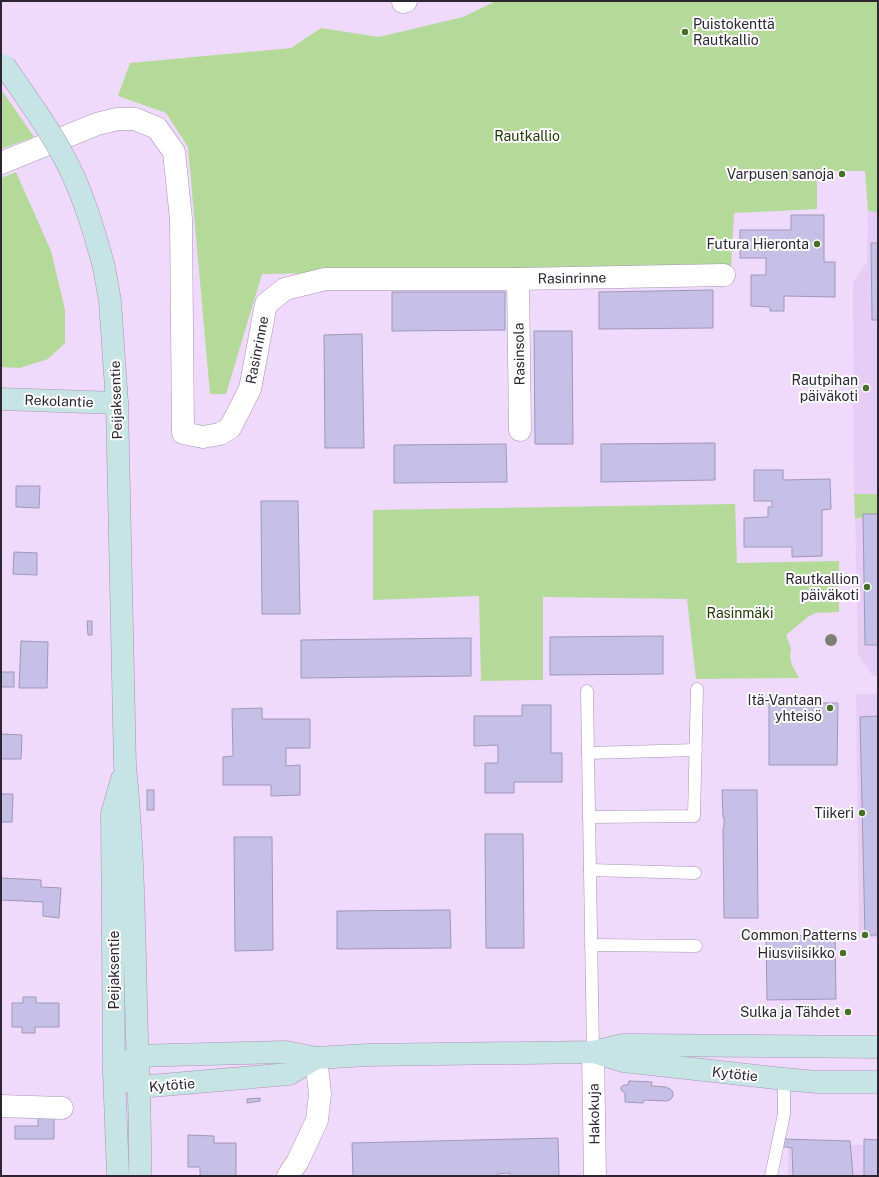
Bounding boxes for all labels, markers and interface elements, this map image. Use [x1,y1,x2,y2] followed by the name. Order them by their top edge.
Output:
[693,16,775,48] place label: Puistokenttä Rautkallio
[680,27,690,37] marker: Puistokenttä Rautkallio
[494,128,560,144] park label: Rautkallio
[727,166,834,182] place label: Varpusen sanoja
[837,169,847,179] marker: Varpusen sanoja
[706,236,809,252] place label: Futura Hieronta
[812,239,822,249] marker: Futura Hieronta
[537,269,607,287] street label: Rasinrinne
[243,315,271,385] street label: Rasinrinne
[510,323,528,385] street label: Rasinsola
[107,360,125,440] street label: Peijaksentie
[792,372,858,404] place label: Rautpihan päiväkoti
[861,383,871,393] marker: Rautpihan päiväkoti
[24,392,94,410] street label: Rekolantie
[785,571,859,603] place label: Rautkallion päiväkoti
[862,582,872,592] marker: Rautkallion päiväkoti
[707,605,773,621] park label: Rasinmäki
[748,692,822,724] place label: Itä-Vantaan yhteisö
[825,703,835,713] marker: Itä-Vantaan yhteisö
[814,805,854,821] place label: Tiikeri
[857,808,867,818] marker: Tiikeri
[741,927,857,943] place label: Common Patterns
[106,930,122,1009] street label: Peijaksentie
[860,930,870,940] marker: Common Patterns
[758,945,835,961] place label: Hiusviisikko
[838,948,848,958] marker: Hiusviisikko
[740,1004,840,1020] place label: Sulka ja Tähdet
[843,1007,853,1017] marker: Sulka ja Tähdet
[711,1064,759,1084] street label: Kytötie
[148,1075,196,1095] street label: Kytötie
[585,1083,603,1145] street label: Hakokuja

